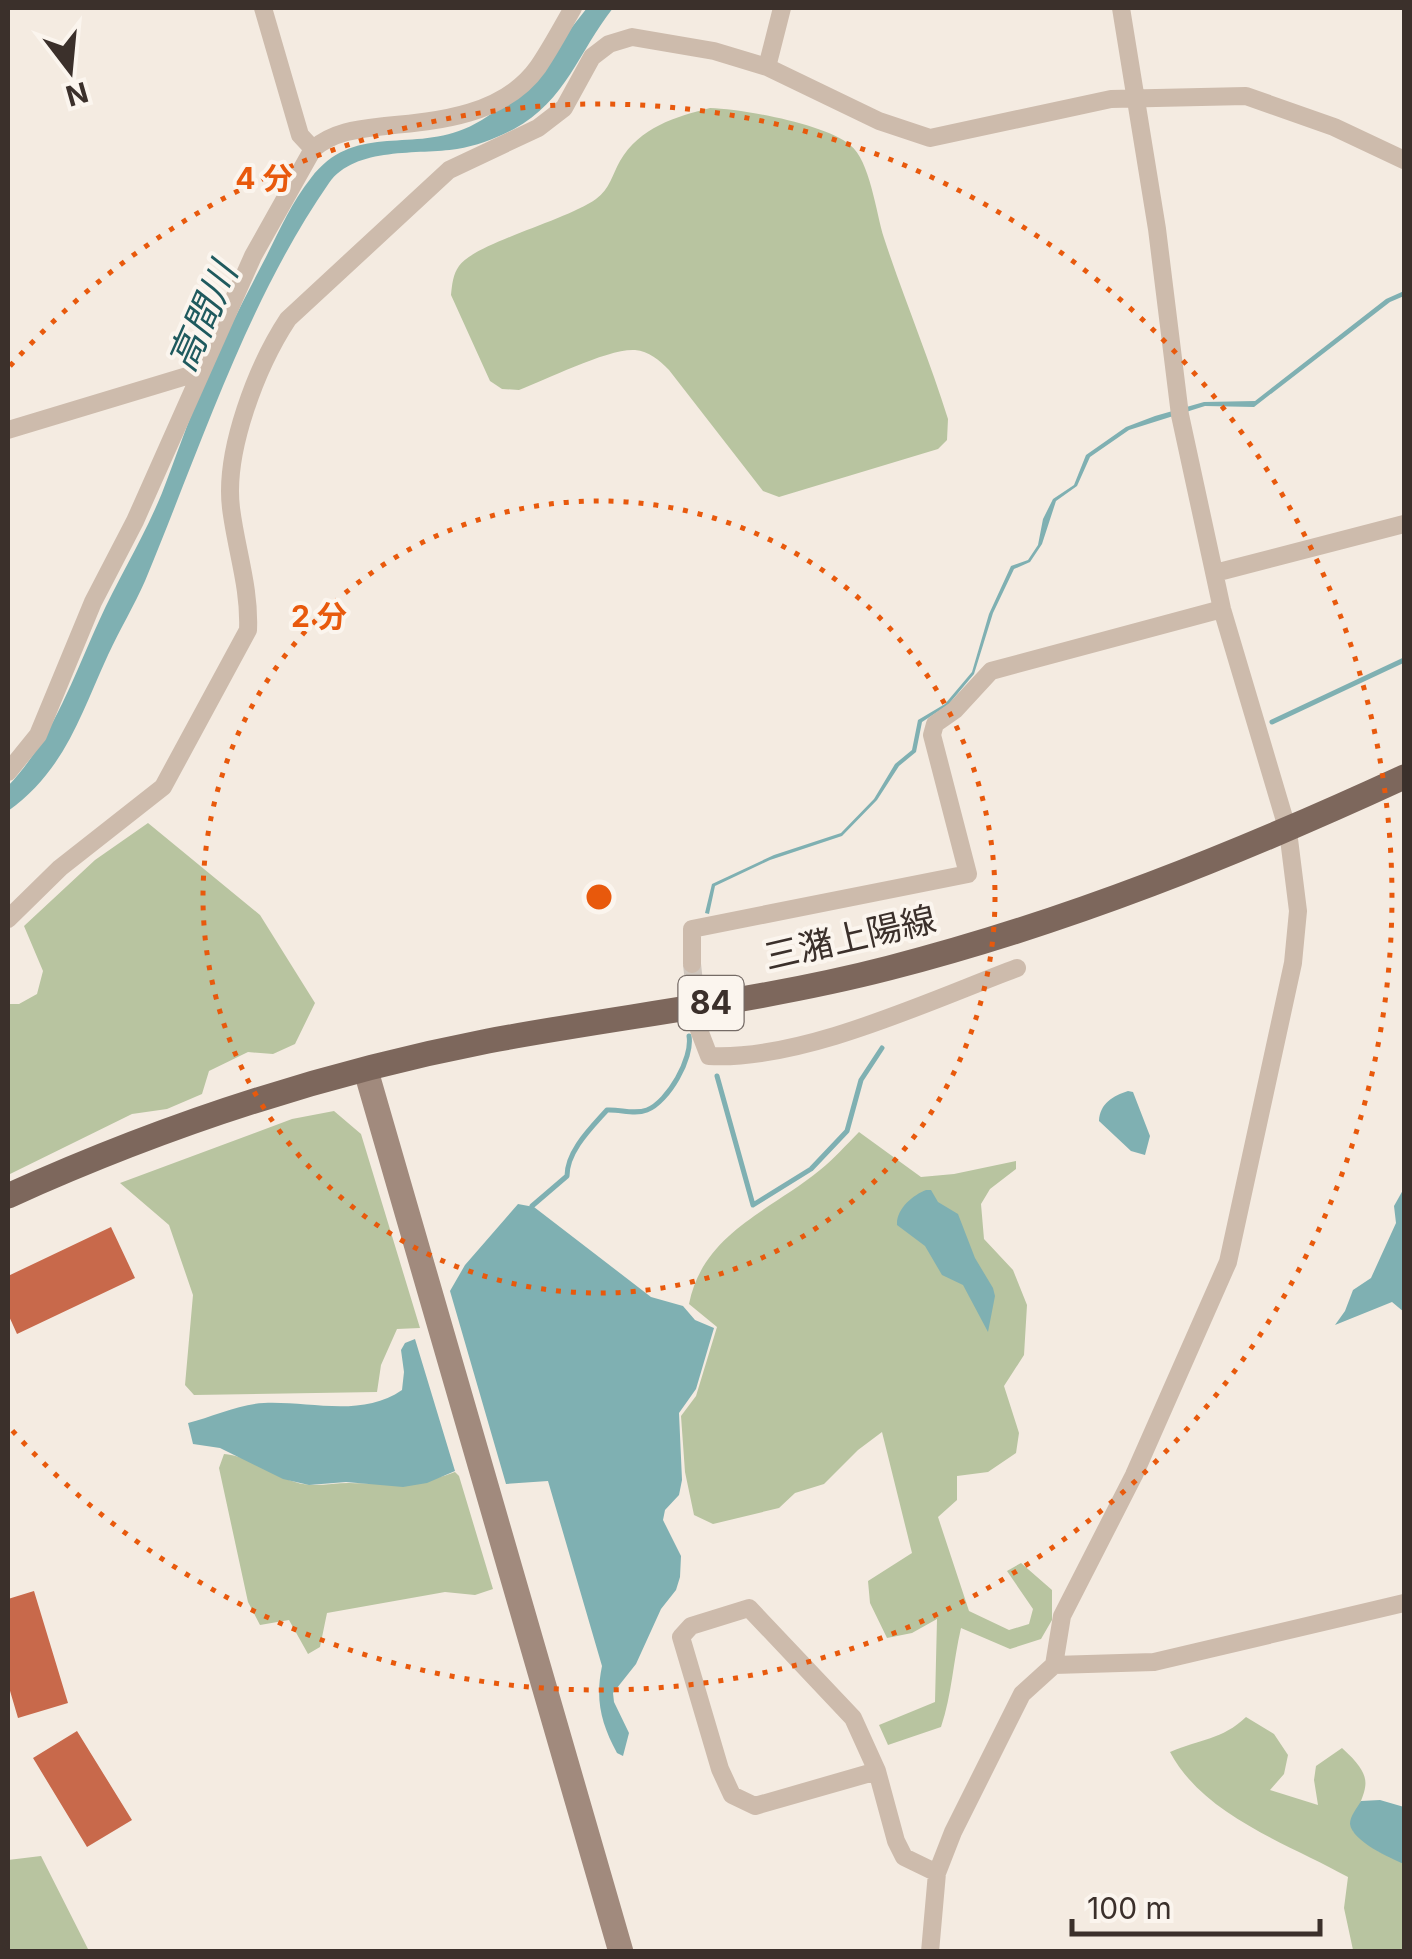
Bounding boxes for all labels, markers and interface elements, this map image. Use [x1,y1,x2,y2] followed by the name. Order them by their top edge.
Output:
[20,20,120,120] north arrow
[62,75,92,113] text: N
[235,160,293,196] text: 4 分
[158,252,248,378] water label: 高間川
[291,598,347,634] text: 2 分
[581,879,617,915] centre of rings
[760,897,940,977] street label: 三潴上陽線
[678,976,744,1030] road number: 84
[1072,1874,1320,1936] scale bar
[1087,1890,1172,1926] text: 100 m

